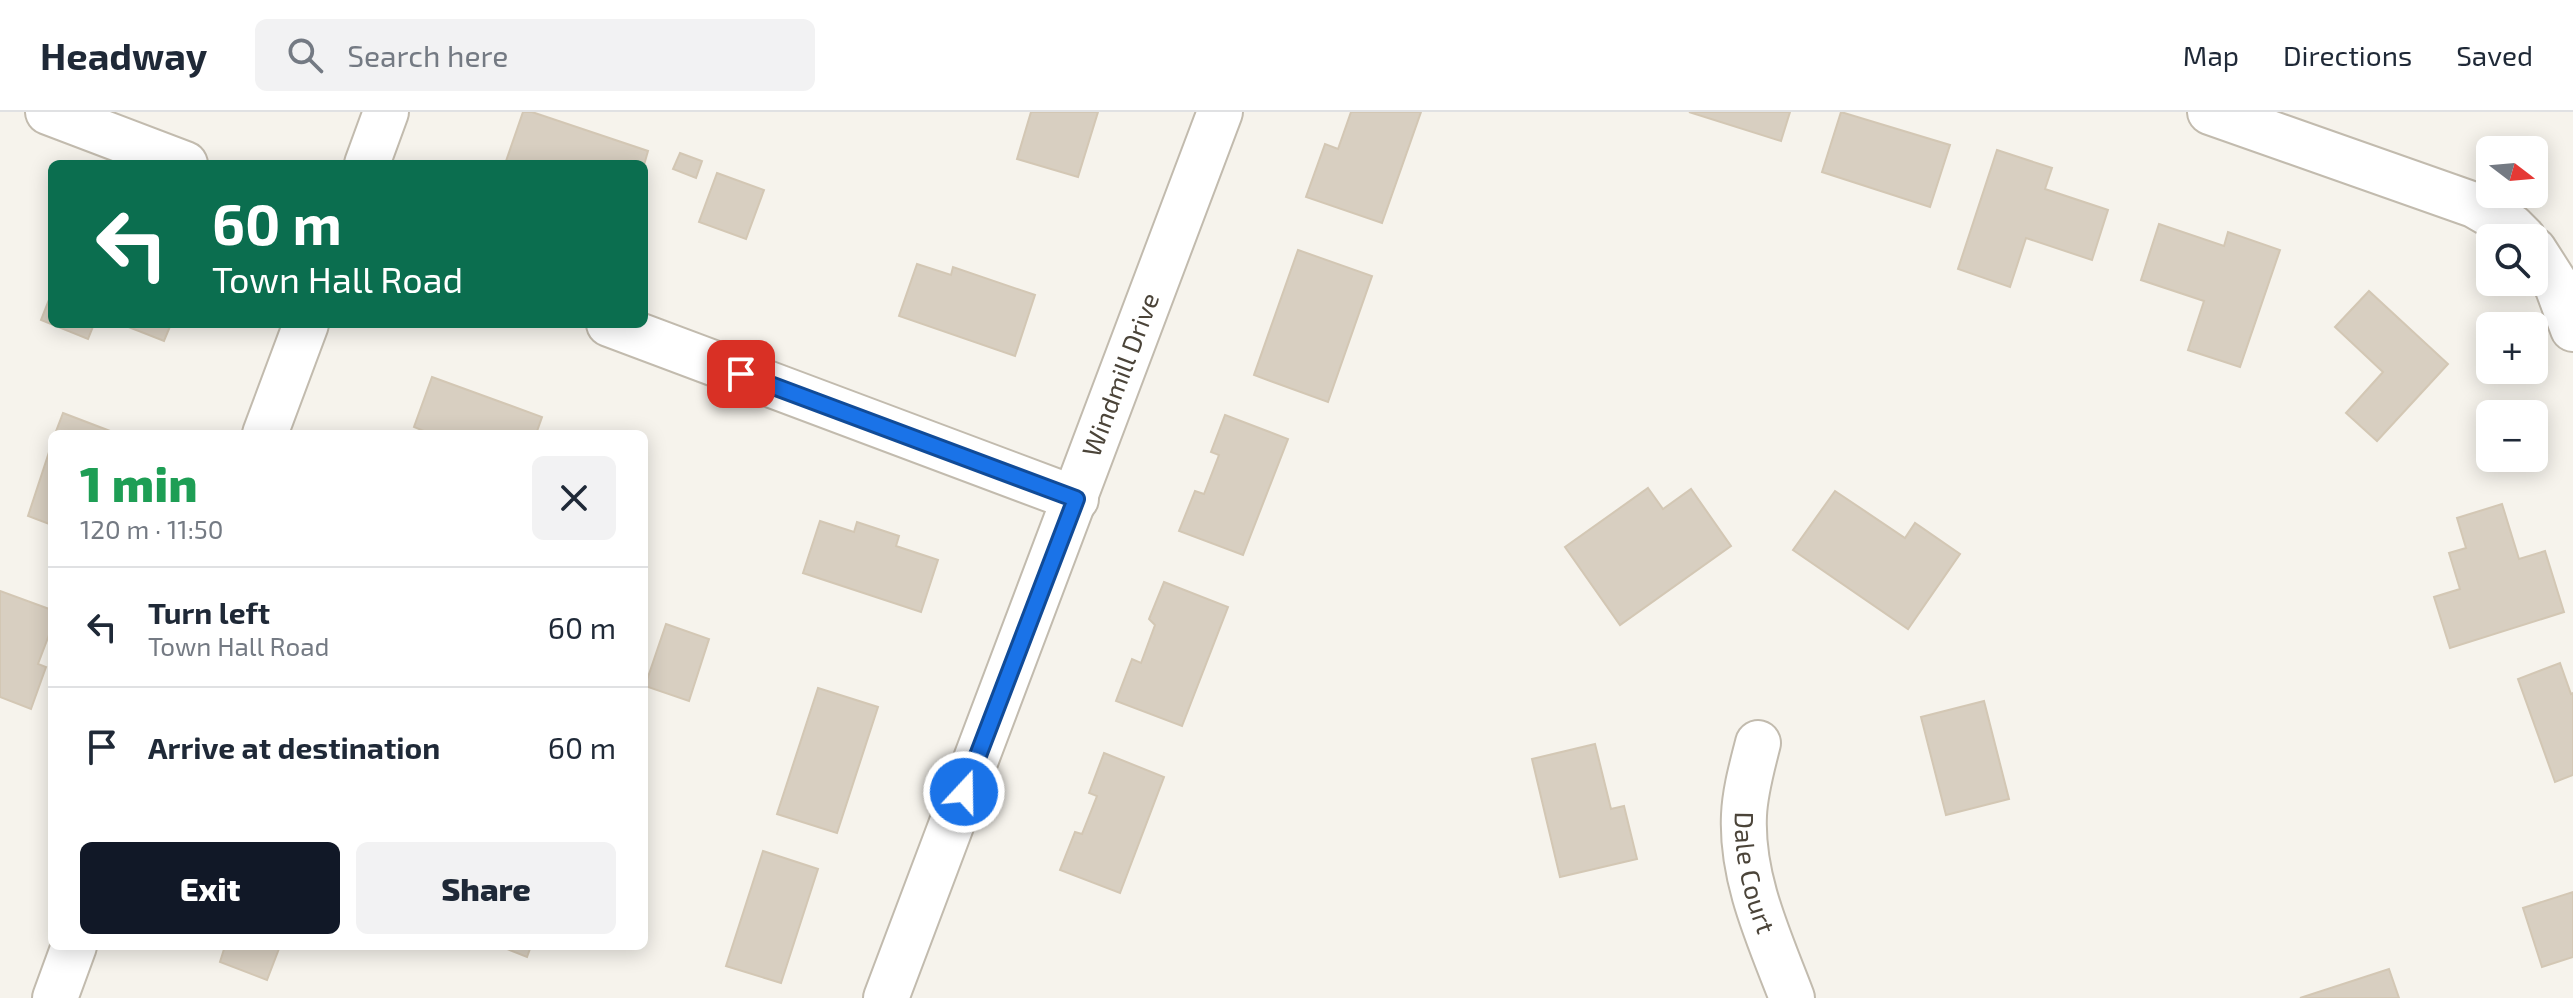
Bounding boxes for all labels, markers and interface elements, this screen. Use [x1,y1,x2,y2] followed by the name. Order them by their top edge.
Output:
[255,19,815,91] search box
[40,32,207,78] text: Headway
[283,33,327,77] icon: search
[347,37,508,73] text: Search here
[2183,38,2239,72] text: Map
[2283,38,2412,72] text: Directions
[2456,38,2533,72] text: Saved
[2476,136,2548,208] north arrow
[2476,136,2548,472] map controls
[212,189,342,256] text: 60 m
[80,192,184,296] icon: left
[2476,224,2548,296] button: search
[212,257,463,300] text: Town Hall Road
[1075,288,1164,461] street label: Windmill Drive
[2476,312,2548,384] button: +
[707,340,775,408] pin
[719,352,763,396] icon: arrive
[2476,400,2548,472] button: −
[80,454,198,512] text: 1 min
[532,456,616,540] button: close
[80,513,223,544] text: 120 m · 11:50
[148,594,270,630] text: Turn left
[80,605,124,649] icon: left
[548,609,616,645] text: 60 m
[148,630,329,661] text: Town Hall Road
[80,725,124,769] icon: arrive
[148,729,440,765] text: Arrive at destination
[548,729,616,765] text: 60 m
[922,750,1006,834] position arrow
[1730,811,1783,937] street label: Dale Court
[80,842,340,934] button: Exit
[356,842,616,934] button: Share

